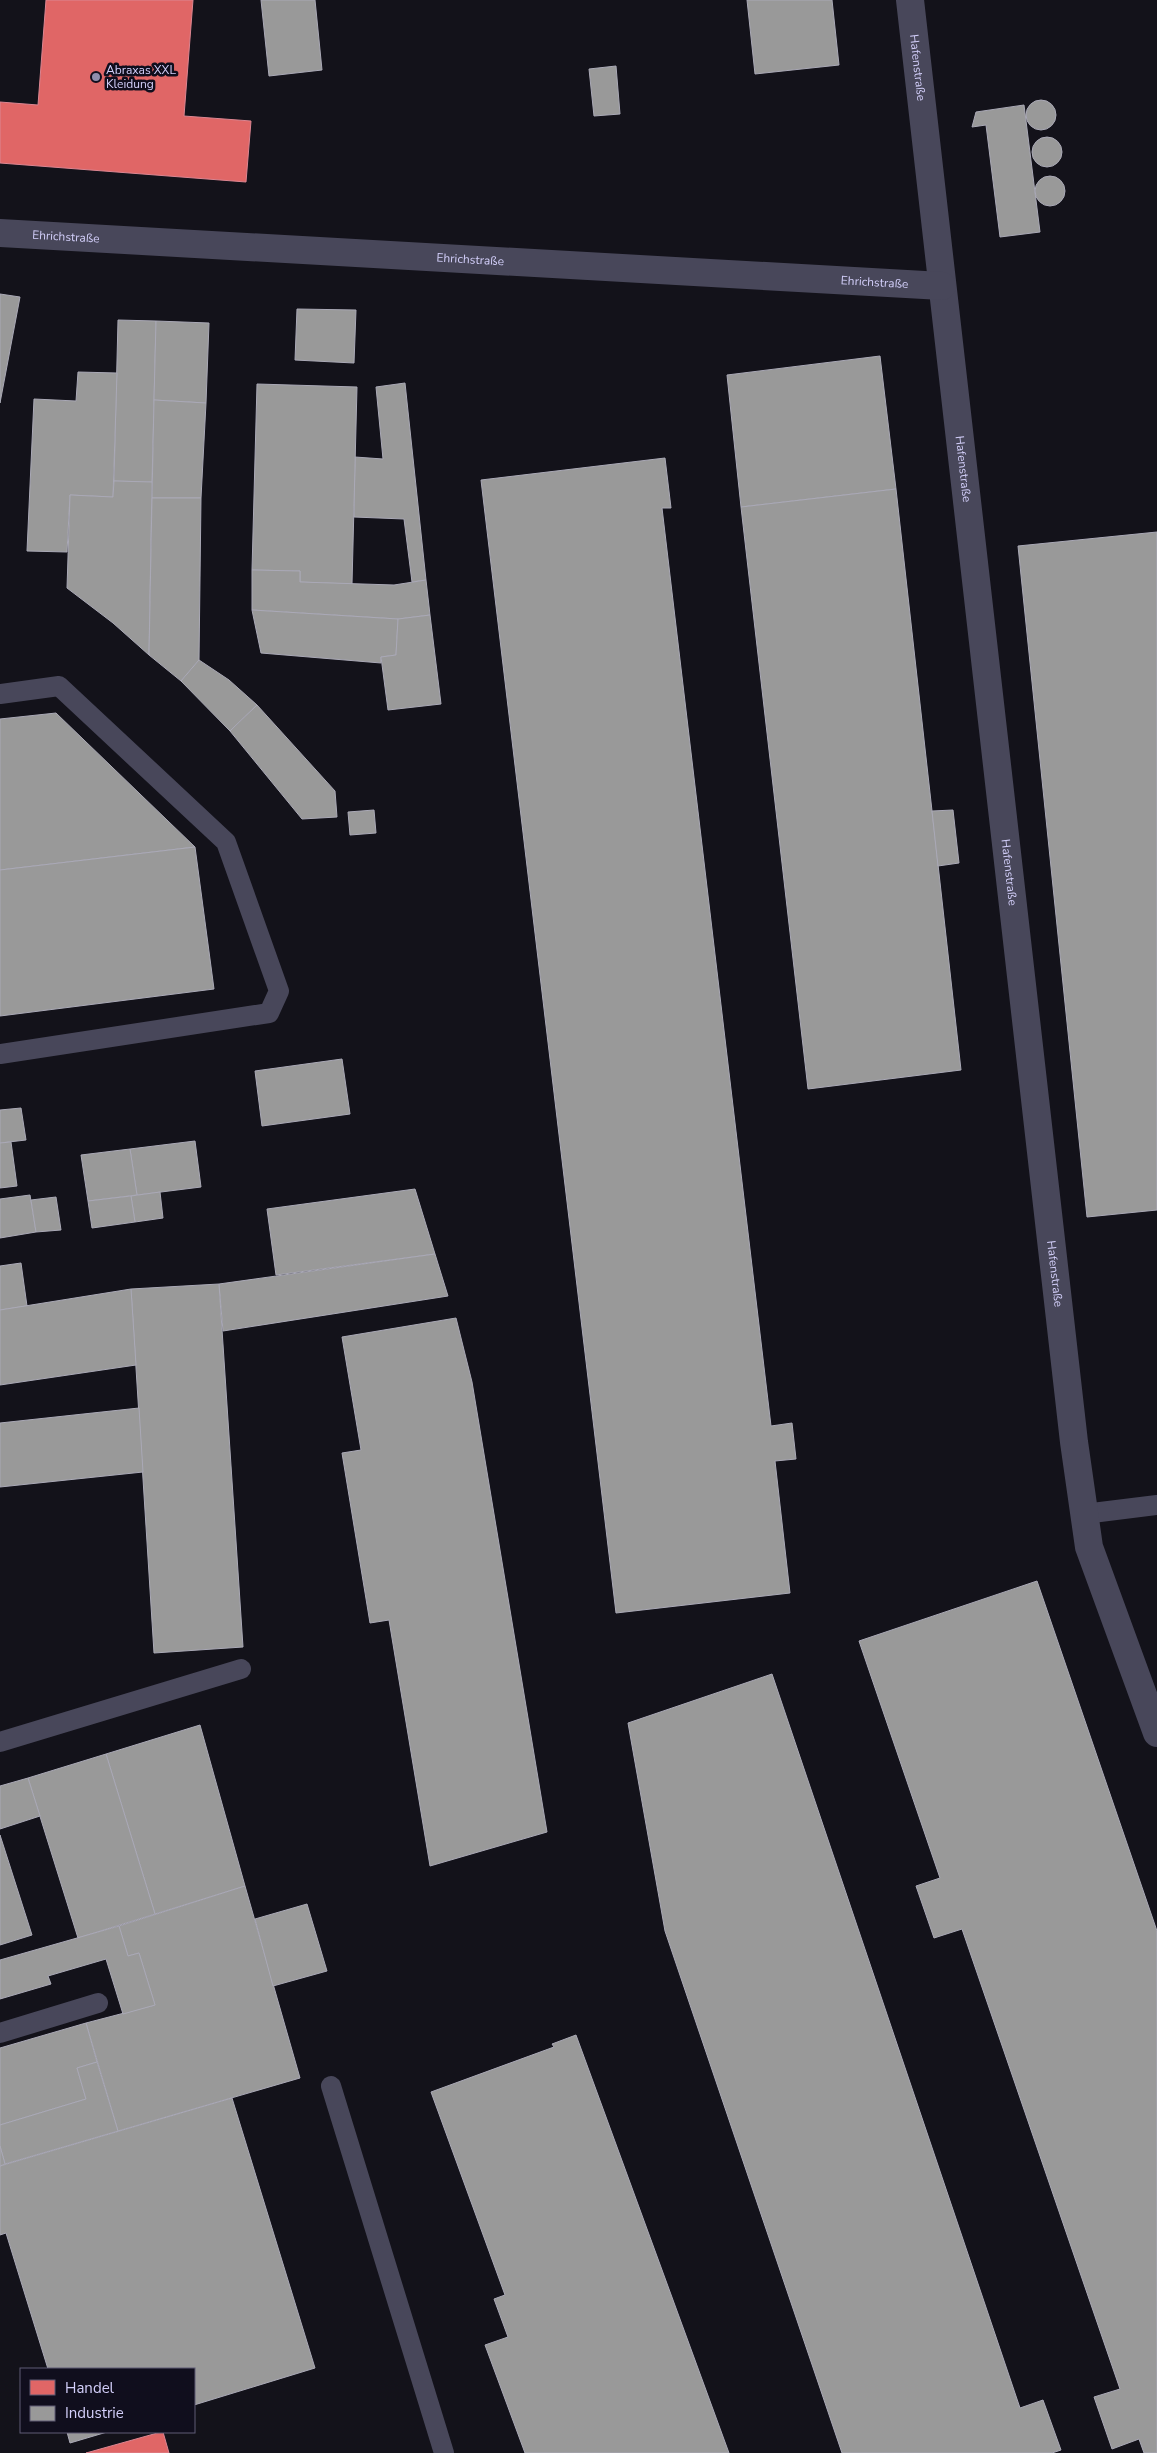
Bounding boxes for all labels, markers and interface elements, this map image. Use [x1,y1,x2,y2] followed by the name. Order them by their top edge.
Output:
[906,33,929,102] street label: Hafenstraße
[106,62,176,92] place label: Abraxas XXL Kleidung
[90,71,102,83] marker: Abraxas XXL Kleidung
[32,227,100,247] street label: Ehrichstraße
[436,250,504,269] street label: Ehrichstraße
[840,272,909,292] street label: Ehrichstraße
[952,435,975,503] street label: Hafenstraße
[997,838,1021,907] street label: Hafenstraße
[1043,1240,1067,1308] street label: Hafenstraße
[20,2368,195,2433] legend
[65,2378,115,2398] text: Handel
[65,2403,124,2423] text: Industrie

